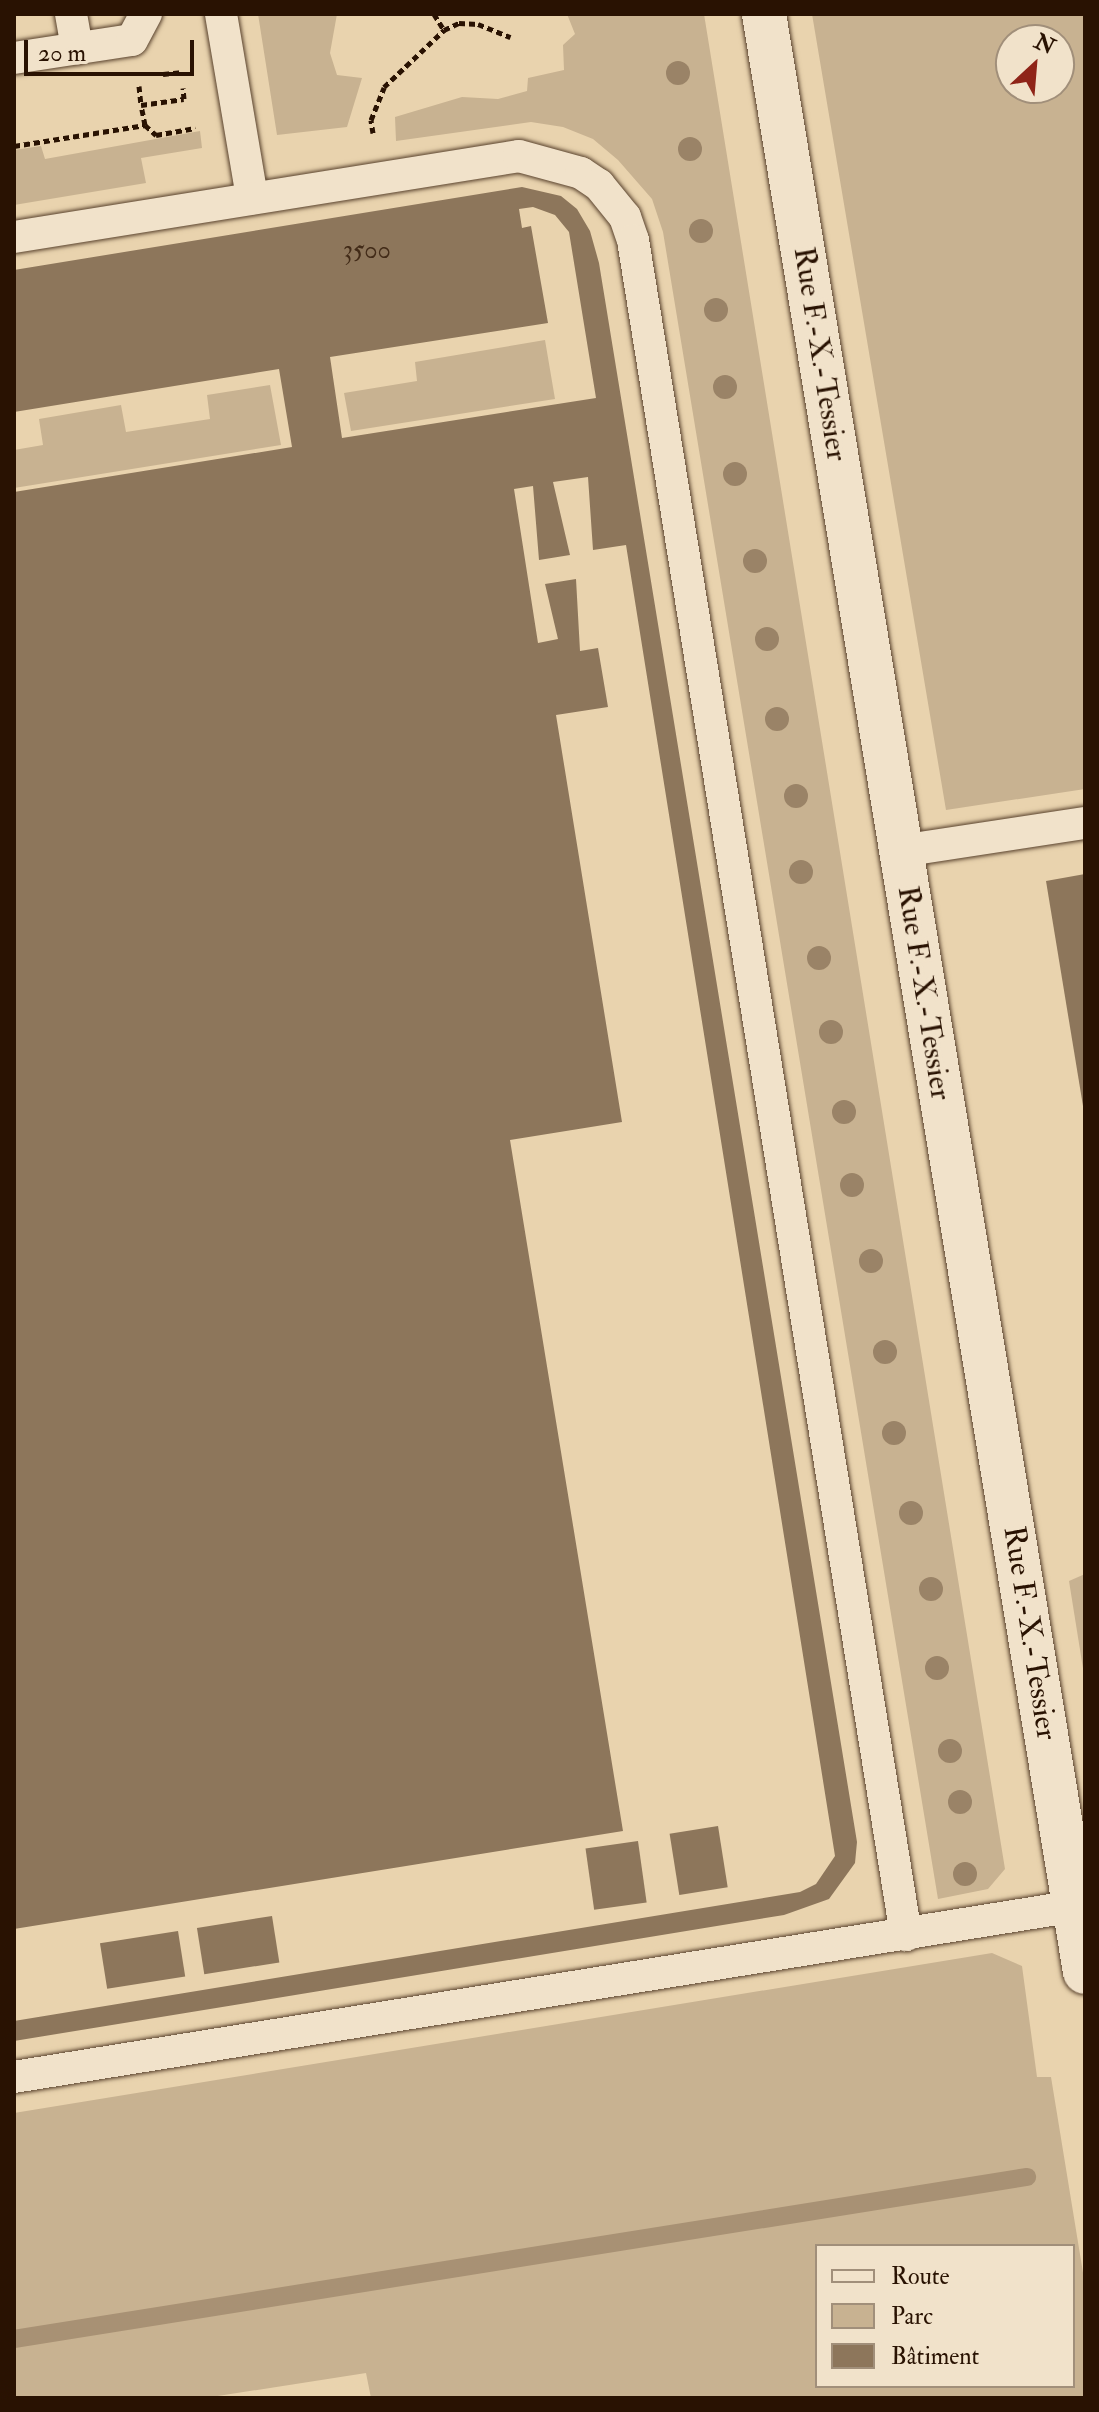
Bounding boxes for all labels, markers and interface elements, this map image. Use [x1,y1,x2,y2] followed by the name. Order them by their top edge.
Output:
[28,24,198,74] scale bar
[995,24,1075,104] north arrow
[1030,27,1060,61] text: N
[38,38,86,69] text: 20 m
[343,235,391,267] house number: 3500
[785,244,855,464] street label: Rue F.-X.-Tessier
[889,883,959,1103] street label: Rue F.-X.-Tessier
[995,1523,1065,1743] street label: Rue F.-X.-Tessier
[815,2244,1075,2388] legend
[891,2261,950,2292] text: Route
[891,2301,933,2332] text: Parc
[891,2341,979,2372] text: Bâtiment

